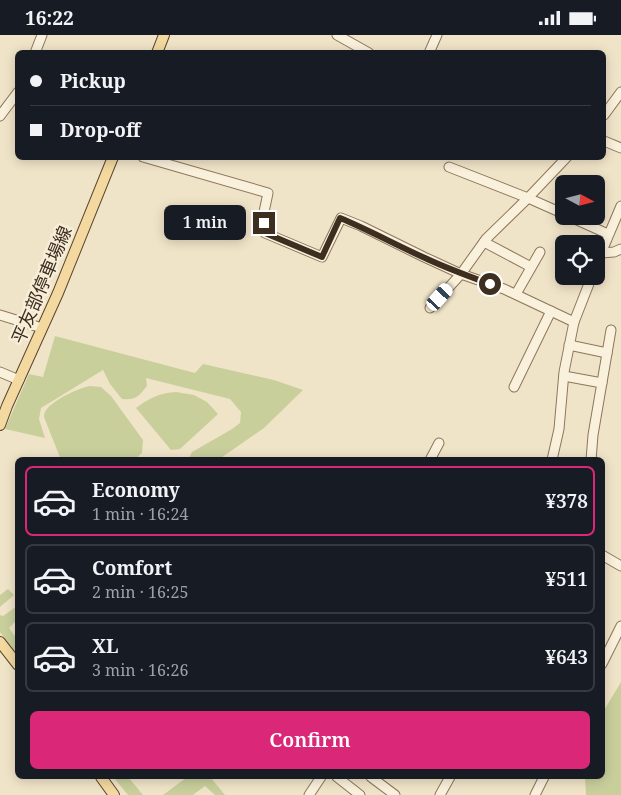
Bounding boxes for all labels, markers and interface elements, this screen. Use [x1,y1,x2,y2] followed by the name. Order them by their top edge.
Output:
[25,5,74,31] text: 16:22
[60,68,126,94] text: Pickup
[60,117,140,143] text: Drop-off
[555,175,605,225] north arrow
[555,175,605,285] map controls
[164,205,246,241] callout: 1 min
[183,211,227,233] text: 1 min
[253,212,275,234] route end
[5,222,77,347] street label: 平友部停車場線
[555,235,605,285] button: locate
[479,273,501,295] route start
[424,281,455,313] car
[92,477,180,503] text: Economy
[32,479,77,524] icon: car
[545,488,588,514] text: ¥378
[92,503,188,525] text: 1 min · 16:24
[92,555,172,581] text: Comfort
[32,557,77,602] icon: car
[545,566,588,592] text: ¥511
[92,581,188,603] text: 2 min · 16:25
[92,633,118,659] text: XL
[32,635,77,680] icon: car
[545,644,588,670] text: ¥643
[92,659,188,681] text: 3 min · 16:26
[30,711,590,769] button: Confirm

